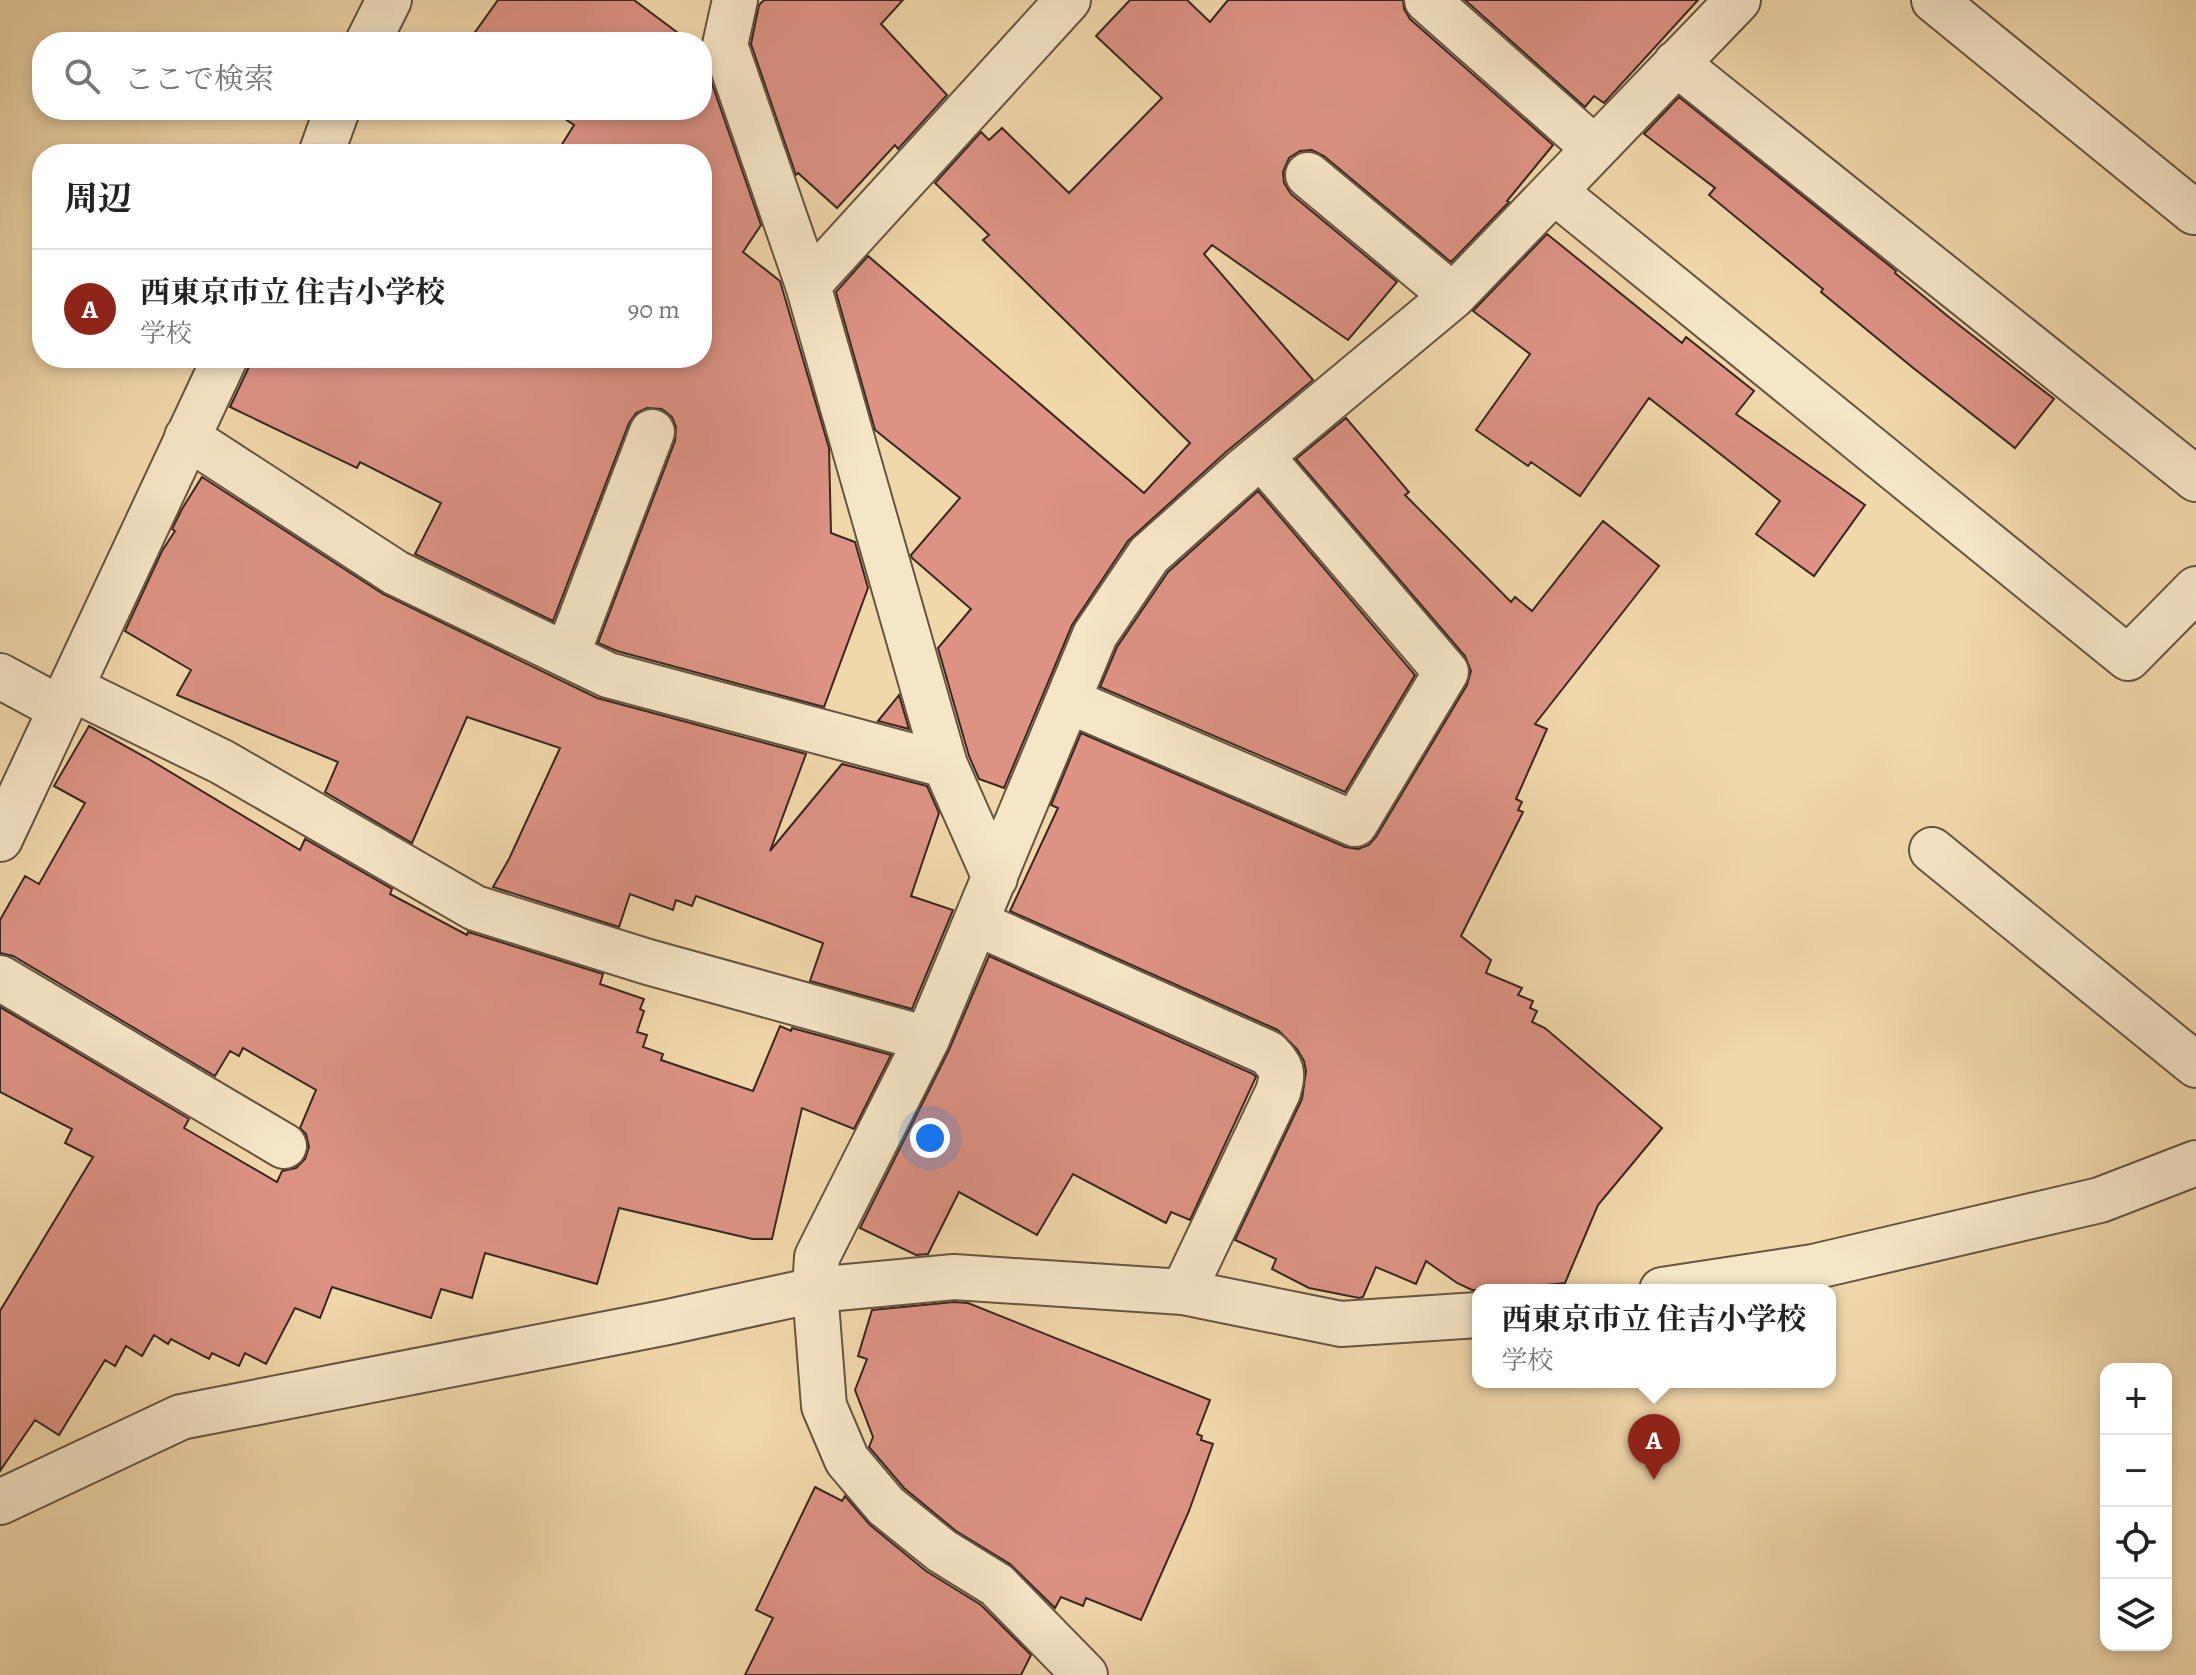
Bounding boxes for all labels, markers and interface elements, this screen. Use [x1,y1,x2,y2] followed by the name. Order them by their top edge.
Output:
[32,32,712,120] search box
[60,54,104,98] icon: search
[124,59,274,99] text: ここで検索
[64,175,132,222] text: 周辺
[140,272,445,312] text: 西東京市立 住吉小学校
[82,292,98,327] text: A
[628,292,680,327] text: 90 m
[140,316,192,351] text: 学校
[910,1118,950,1158] your location
[1472,1284,1836,1388] popup
[1501,1299,1807,1339] text: 西東京市立 住吉小学校
[1501,1343,1553,1378] text: 学校
[2100,1363,2172,1651] map controls
[2100,1363,2172,1435] button: +
[1628,1414,1680,1480] pin: A
[2100,1435,2172,1507] button: −
[2100,1507,2172,1579] button: locate
[2100,1579,2172,1651] button: layers

